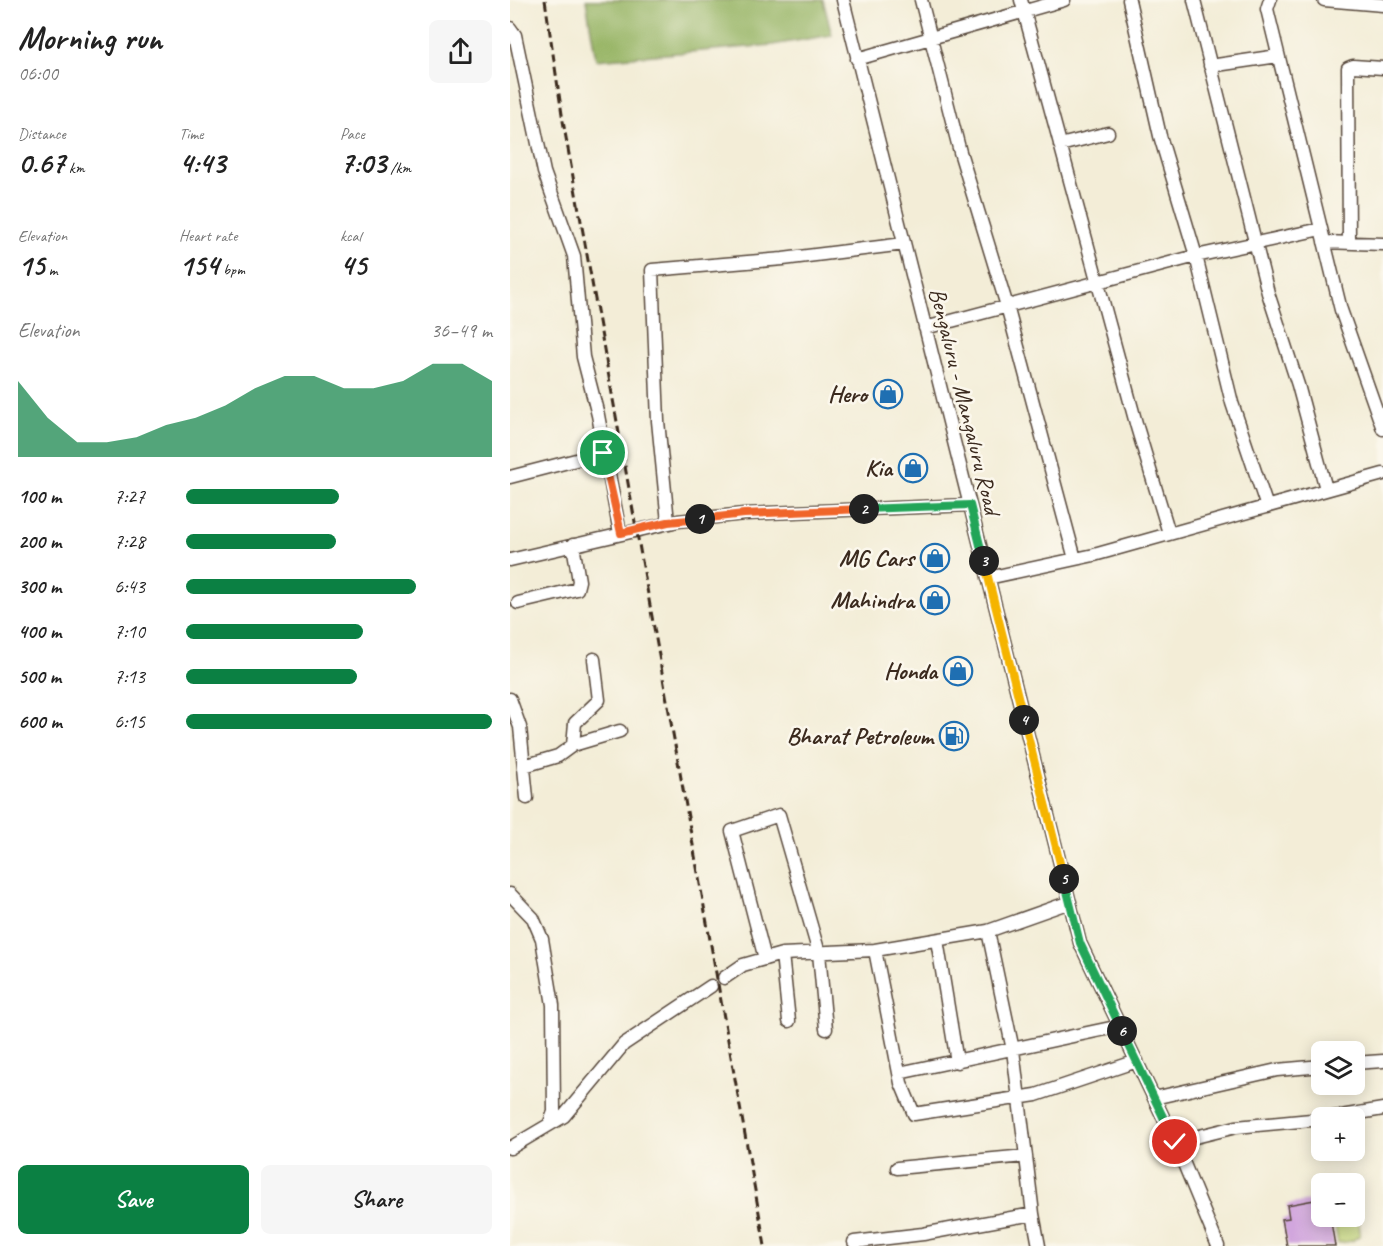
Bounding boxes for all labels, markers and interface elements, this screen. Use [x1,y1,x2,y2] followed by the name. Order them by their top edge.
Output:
[18,17,162,59] text: Morning run
[429,20,492,83] button: share
[18,61,58,86] text: 06:00
[18,124,66,144] text: Distance
[179,124,203,144] text: Time
[340,124,365,144] text: Pace
[18,144,65,182] text: 0.67
[179,144,225,182] text: 4:43
[340,144,386,182] text: 7:03
[65,158,84,178] text: km
[386,158,411,178] text: /km
[18,226,67,246] text: Elevation
[179,226,237,246] text: Heart rate
[340,226,361,246] text: kcal
[18,246,45,284] text: 15
[179,246,219,284] text: 154
[340,246,367,284] text: 45
[45,260,57,280] text: m
[219,260,245,280] text: bpm
[922,285,1009,521] street label: Bengaluru - Mangaluru Road
[18,318,80,343] text: Elevation
[431,318,492,343] text: 36–49 m
[872,378,904,410] shop icon: Hero
[828,379,869,409] place label: Hero
[577,427,628,478] pin
[586,436,619,469] icon: arrive
[897,452,929,484] shop icon: Kia
[865,453,894,483] place label: Kia
[18,484,61,509] text: 100 m
[114,484,145,509] text: 7:27
[849,494,879,524] pin: 2
[860,499,868,519] text: 2
[685,504,715,534] pin: 1
[696,509,704,529] text: 1
[18,529,61,554] text: 200 m
[114,529,145,554] text: 7:28
[919,542,951,574] shop icon: MG Cars
[839,543,917,573] place label: MG Cars
[969,546,999,576] pin: 3
[980,551,988,571] text: 3
[18,574,61,599] text: 300 m
[114,574,145,599] text: 6:43
[919,584,951,616] shop icon: Mahindra
[830,585,916,615] place label: Mahindra
[18,619,61,644] text: 400 m
[114,619,145,644] text: 7:10
[942,655,974,687] shop icon: Honda
[884,656,939,686] place label: Honda
[18,664,61,689] text: 500 m
[114,664,145,689] text: 7:13
[1009,705,1039,735] pin: 4
[18,709,62,734] text: 600 m
[114,709,145,734] text: 6:15
[1020,710,1028,730] text: 4
[938,720,970,752] fuel station icon: Bharat Petroleum
[787,721,935,751] place label: Bharat Petroleum
[1049,864,1079,894] pin: 5
[1061,869,1067,889] text: 5
[1107,1016,1137,1046] pin: 6
[1118,1021,1126,1041] text: 6
[1311,1041,1365,1227] map controls
[1311,1041,1365,1095] button: layers
[1311,1107,1365,1161] button: +
[1149,1116,1200,1167] pin
[1158,1125,1191,1158] icon: check
[18,1165,249,1234] button: Save
[261,1165,492,1234] button: Share
[1311,1173,1365,1227] button: −

